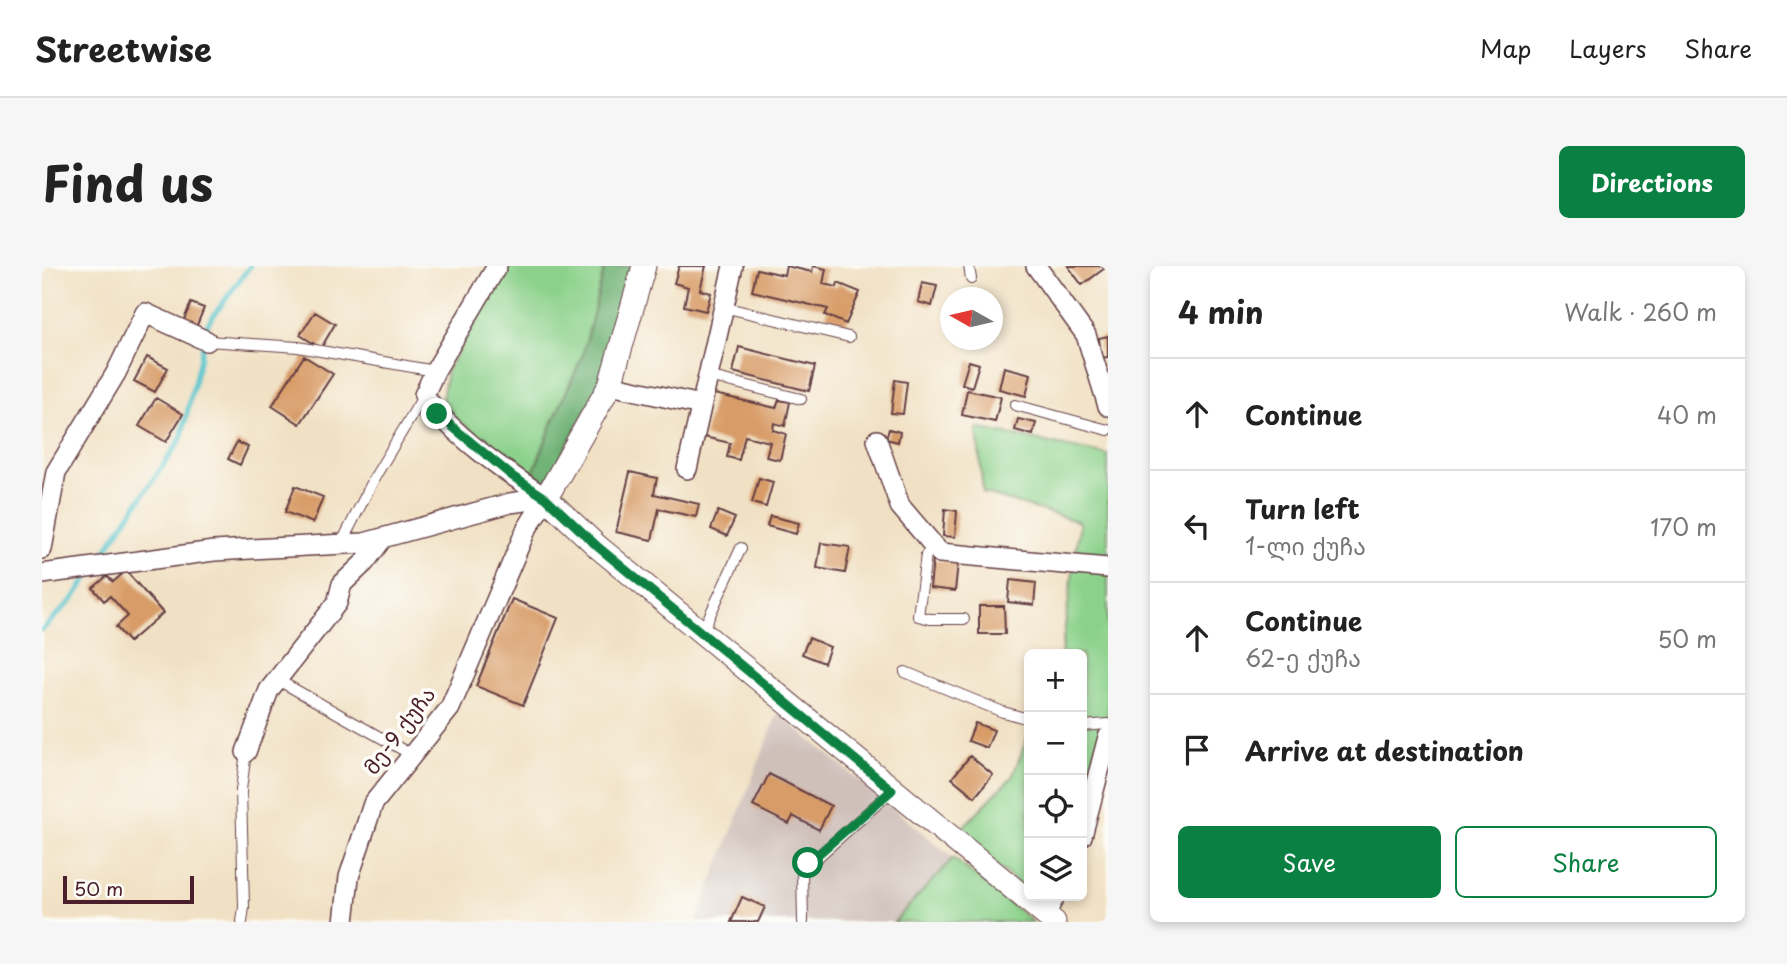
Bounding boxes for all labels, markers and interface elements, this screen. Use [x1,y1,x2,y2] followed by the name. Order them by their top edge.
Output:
[35,23,212,73] text: Streetwise
[1480,30,1531,66] text: Map
[1569,30,1646,66] text: Layers
[1684,30,1752,66] text: Share
[42,145,213,219] text: Find us
[1559,146,1745,218] button: Directions
[940,287,1003,350] north arrow
[1178,289,1264,334] text: 4 min
[1564,294,1717,329] text: Walk · 260 m
[1178,395,1216,433] icon: ahead
[1245,395,1362,434] text: Continue
[1657,397,1717,432] text: 40 m
[421,398,452,429] route end
[1245,489,1360,528] text: Turn left
[1178,507,1216,545] icon: left
[1650,509,1717,544] text: 170 m
[1245,528,1366,563] text: 1-ლი ქუჩა
[1245,601,1362,640] text: Continue
[1178,619,1216,657] icon: ahead
[1657,621,1717,656] text: 50 m
[1245,640,1361,675] text: 62-ე ქუჩა
[1024,649,1087,901] map controls
[1024,649,1087,712] button: +
[355,679,442,780] street label: მე-9 ქუჩა
[1024,712,1087,775] button: −
[1178,731,1216,769] icon: arrive
[1245,731,1524,770] text: Arrive at destination
[1024,775,1087,838] button: locate
[1178,826,1441,898] button: Save
[1455,826,1717,898] button: Share
[1024,838,1087,901] button: layers
[792,847,823,878] route start
[63,873,194,905] scale bar
[74,874,123,902] text: 50 m

